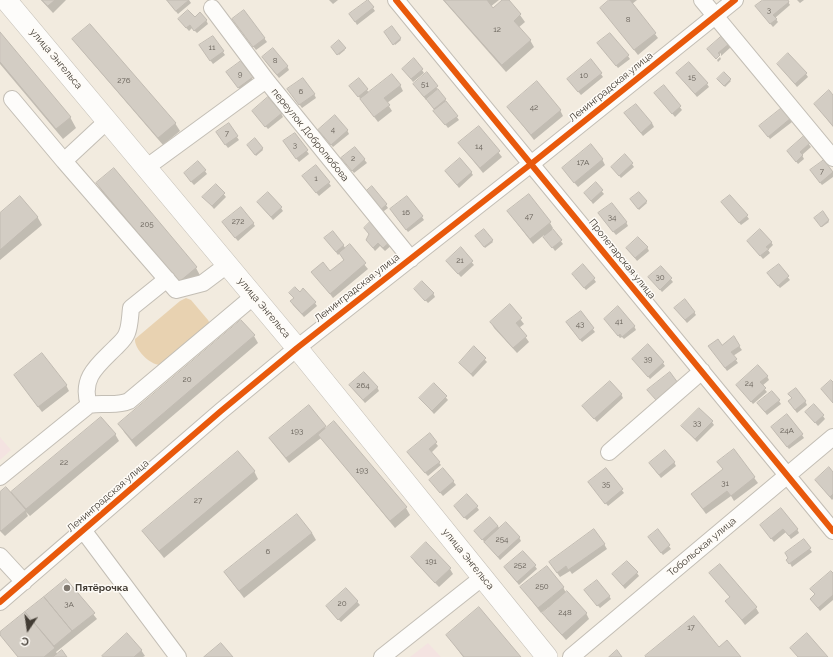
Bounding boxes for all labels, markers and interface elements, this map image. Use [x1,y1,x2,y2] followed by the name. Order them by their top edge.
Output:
[767,6,771,16] house number: 3
[626,15,630,25] house number: 8
[493,25,501,35] house number: 12
[27,26,85,92] street label: улица Энгельса
[209,43,215,53] house number: 11
[567,50,655,124] street label: Ленинградская улица
[273,56,277,66] house number: 8
[238,70,242,80] house number: 9
[580,71,588,81] house number: 10
[688,73,696,83] house number: 15
[117,76,131,86] house number: 276
[421,80,429,90] house number: 51
[269,86,351,184] street label: переулок Добролюбова
[299,87,303,97] house number: 6
[530,103,538,113] house number: 42
[331,125,335,135] house number: 4
[225,129,229,139] house number: 7
[293,141,297,151] house number: 3
[475,142,483,152] house number: 14
[351,154,355,164] house number: 2
[577,158,589,168] house number: 17А
[820,167,824,177] house number: 7
[314,174,318,184] house number: 1
[402,208,410,218] house number: 16
[525,212,533,222] house number: 47
[608,213,616,223] house number: 34
[232,217,244,227] house number: 272
[586,217,658,301] street label: Пролетарская улица
[140,220,154,230] house number: 205
[312,251,402,325] street label: Ленинградская улица
[456,256,464,266] house number: 21
[655,273,665,283] house number: 30
[235,275,293,341] street label: улица Энгельса
[615,317,623,327] house number: 41
[576,320,584,330] house number: 43
[644,355,652,365] house number: 39
[182,375,192,385] house number: 20
[745,379,753,389] house number: 24
[356,381,370,391] house number: 264
[693,419,701,429] house number: 33
[780,426,794,436] house number: 24А
[291,427,303,437] house number: 193
[65,457,151,535] street label: Ленинградская улица
[60,458,68,468] house number: 22
[356,466,368,476] house number: 193
[721,479,729,489] house number: 31
[602,480,610,490] house number: 35
[194,496,202,506] house number: 27
[665,515,739,579] street label: Тобольская улица
[440,526,496,592] street label: улица Энгельса
[496,535,508,545] house number: 254
[266,547,270,557] house number: 6
[425,557,437,567] house number: 191
[514,561,526,571] house number: 252
[75,582,128,594] place label: Пятёрочка
[535,582,549,592] house number: 250
[62,583,72,593] marker: Пятёрочка
[337,599,347,609] house number: 20
[64,600,74,610] house number: 3А
[558,608,572,618] house number: 248
[8,609,48,649] north arrow
[687,623,695,633] house number: 17
[20,634,30,648] text: С

